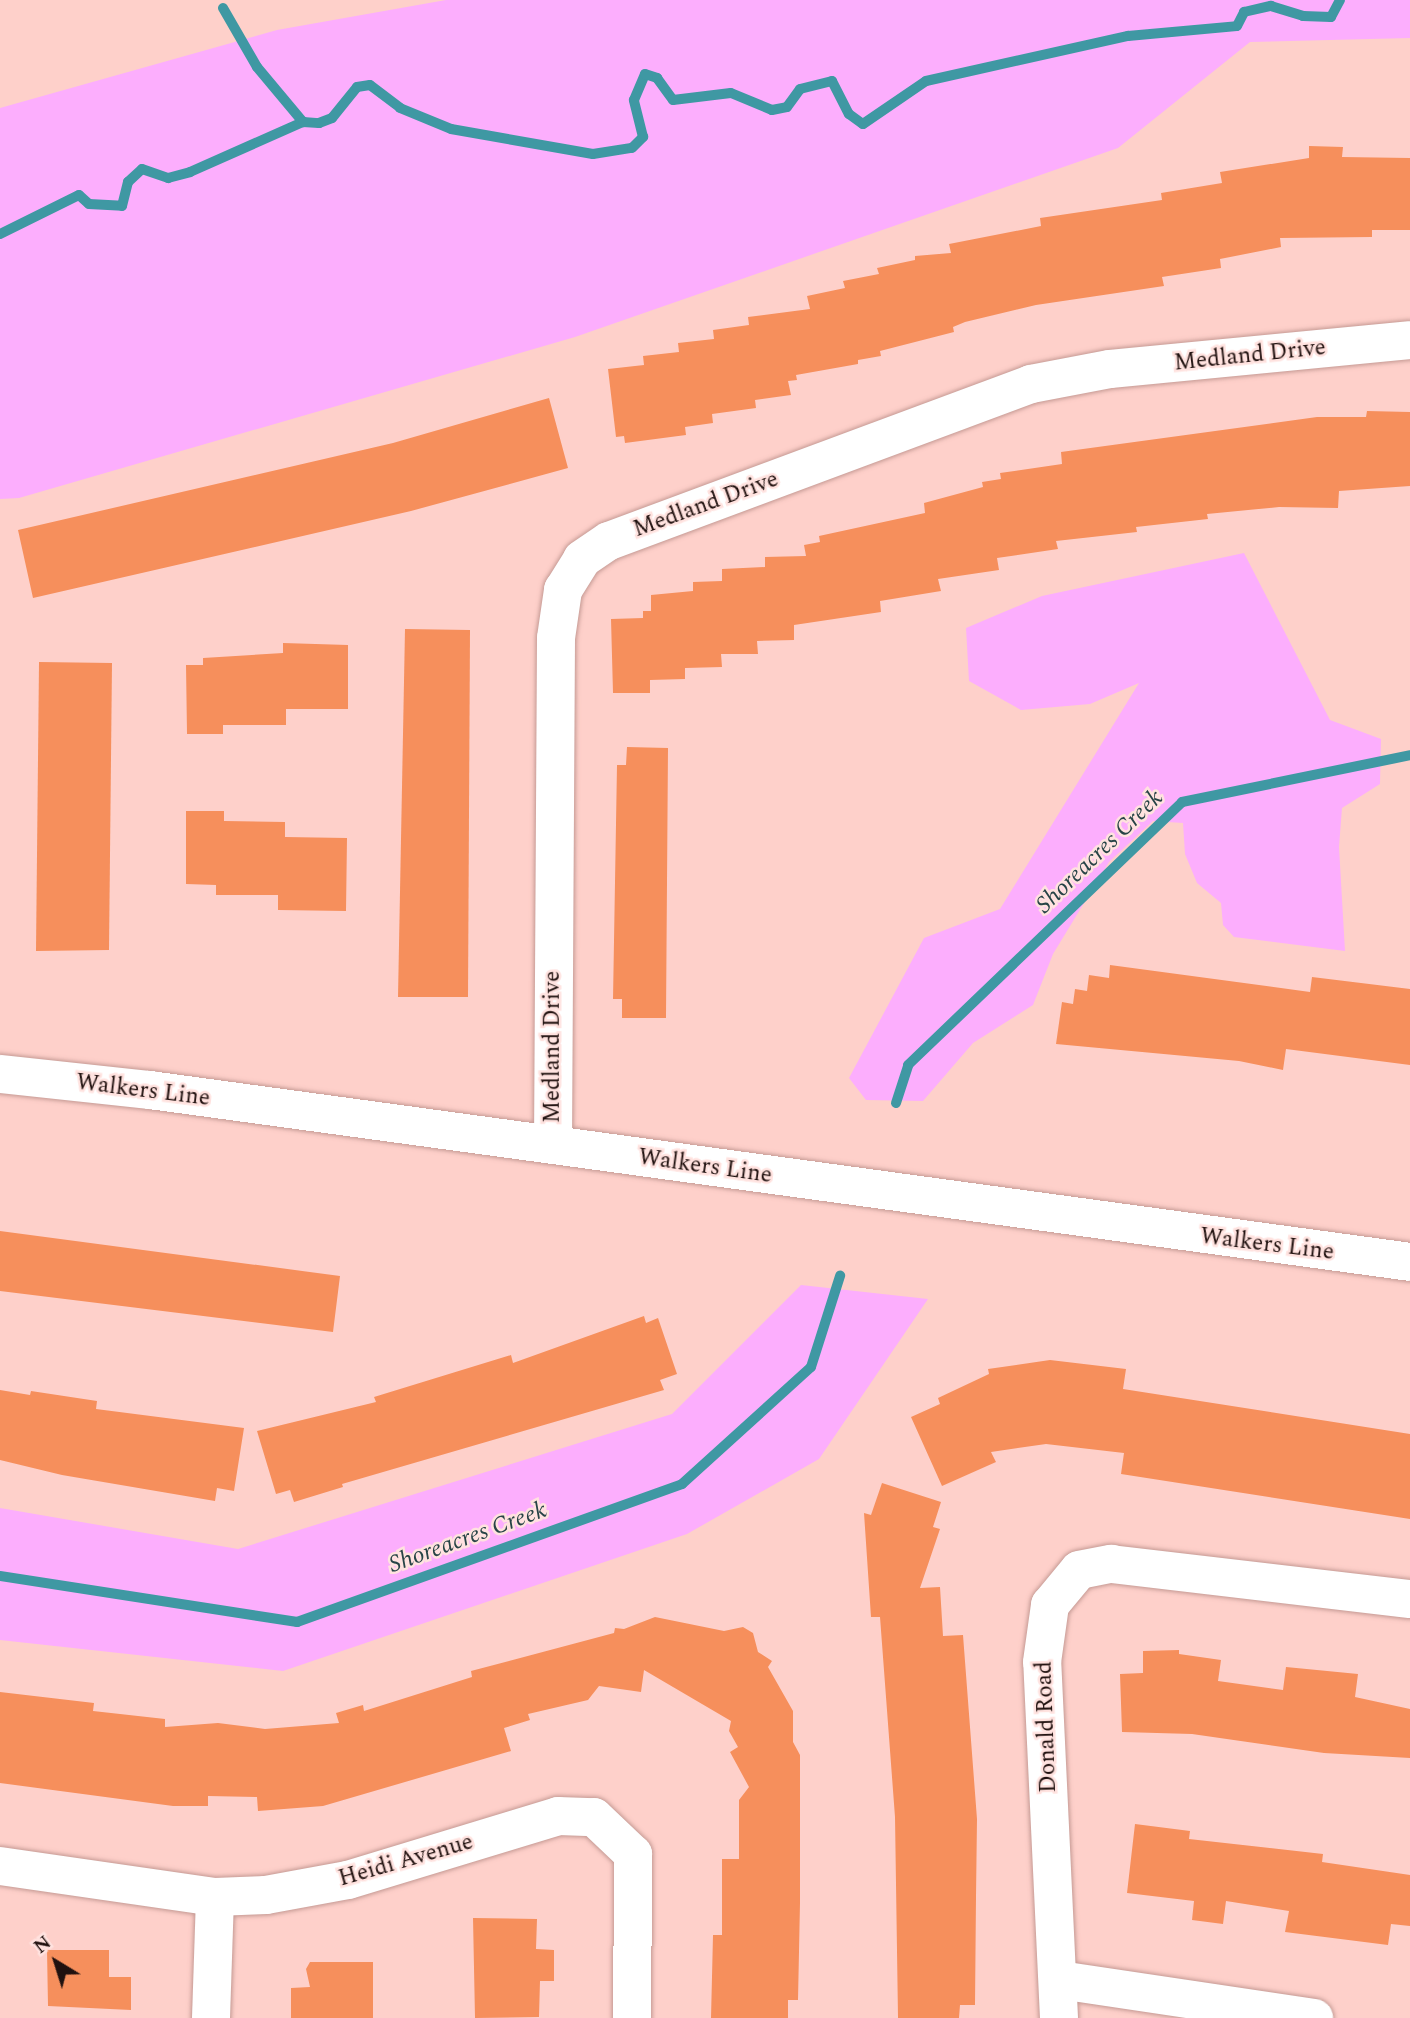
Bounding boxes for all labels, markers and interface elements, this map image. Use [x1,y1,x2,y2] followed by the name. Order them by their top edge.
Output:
[1173,334,1327,378] street label: Medland Drive
[630,466,782,544] street label: Medland Drive
[1030,784,1170,920] water label: Shoreacres Creek
[539,971,567,1123] street label: Medland Drive
[75,1069,211,1113] street label: Walkers Line
[636,1144,774,1190] street label: Walkers Line
[1199,1223,1335,1267] street label: Walkers Line
[385,1496,551,1580] water label: Shoreacres Creek
[1031,1661,1063,1793] street label: Donald Road
[336,1829,476,1893] street label: Heidi Avenue
[21,1927,91,1997] north arrow
[28,1929,58,1961] text: N

